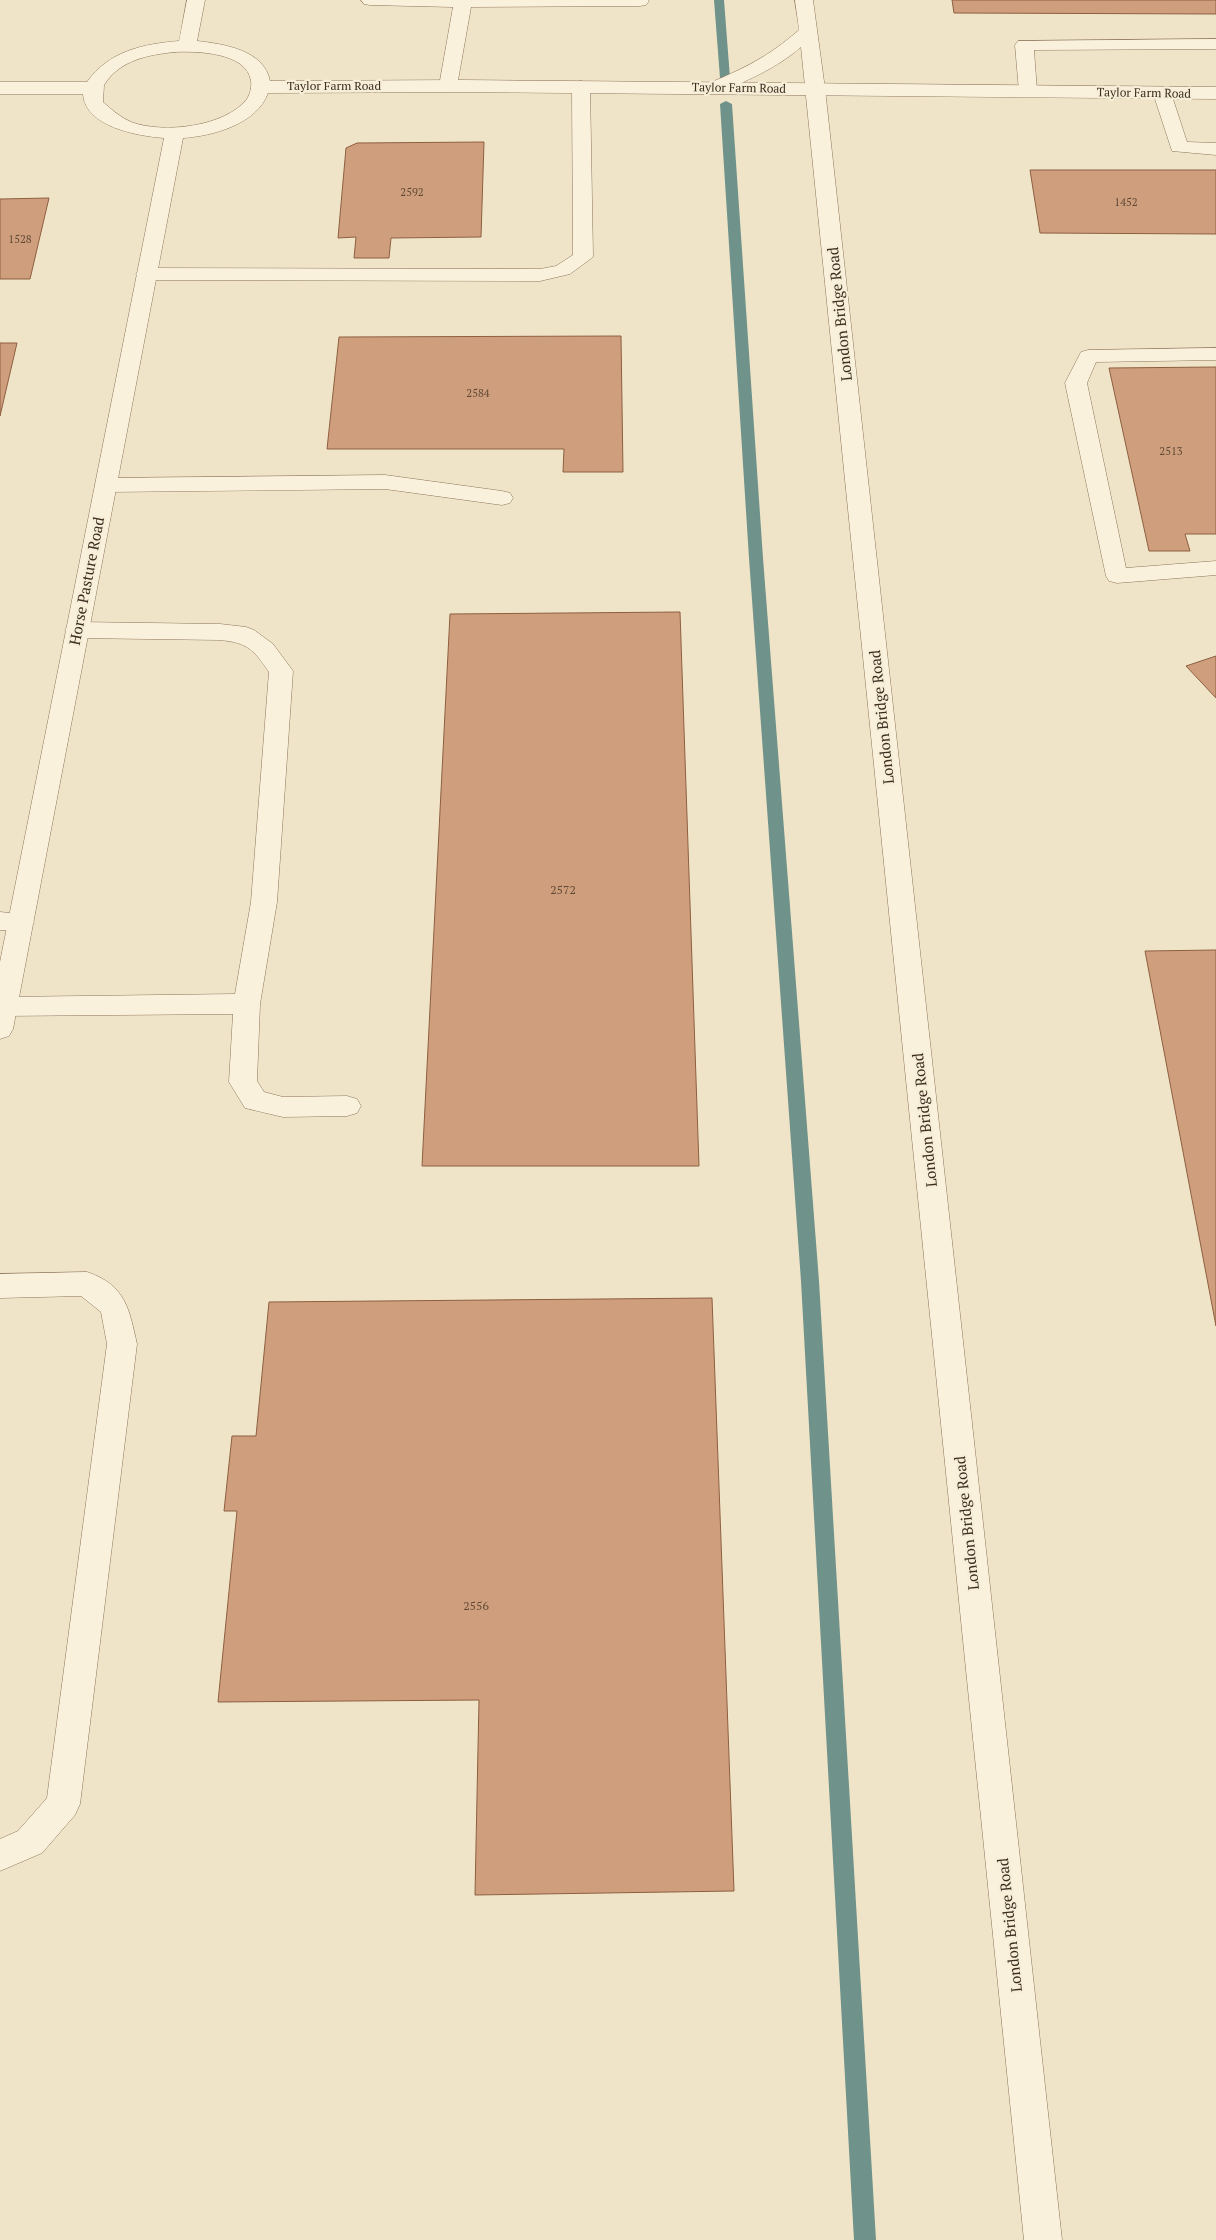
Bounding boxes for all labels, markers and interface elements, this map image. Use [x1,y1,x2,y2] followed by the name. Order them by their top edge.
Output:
[287,78,381,93] street label: Taylor Farm Road
[692,79,787,96] street label: Taylor Farm Road
[1097,84,1192,101] street label: Taylor Farm Road
[400,185,424,199] house number: 2592
[1114,195,1138,209] house number: 1452
[8,232,32,246] house number: 1528
[822,246,856,382] street label: London Bridge Road
[466,386,490,400] house number: 2584
[1159,444,1183,458] house number: 2513
[64,515,108,647] street label: Horse Pasture Road
[864,649,898,785] street label: London Bridge Road
[550,882,576,897] house number: 2572
[907,1052,941,1188] street label: London Bridge Road
[949,1455,983,1591] street label: London Bridge Road
[463,1598,489,1613] house number: 2556
[992,1857,1026,1993] street label: London Bridge Road

